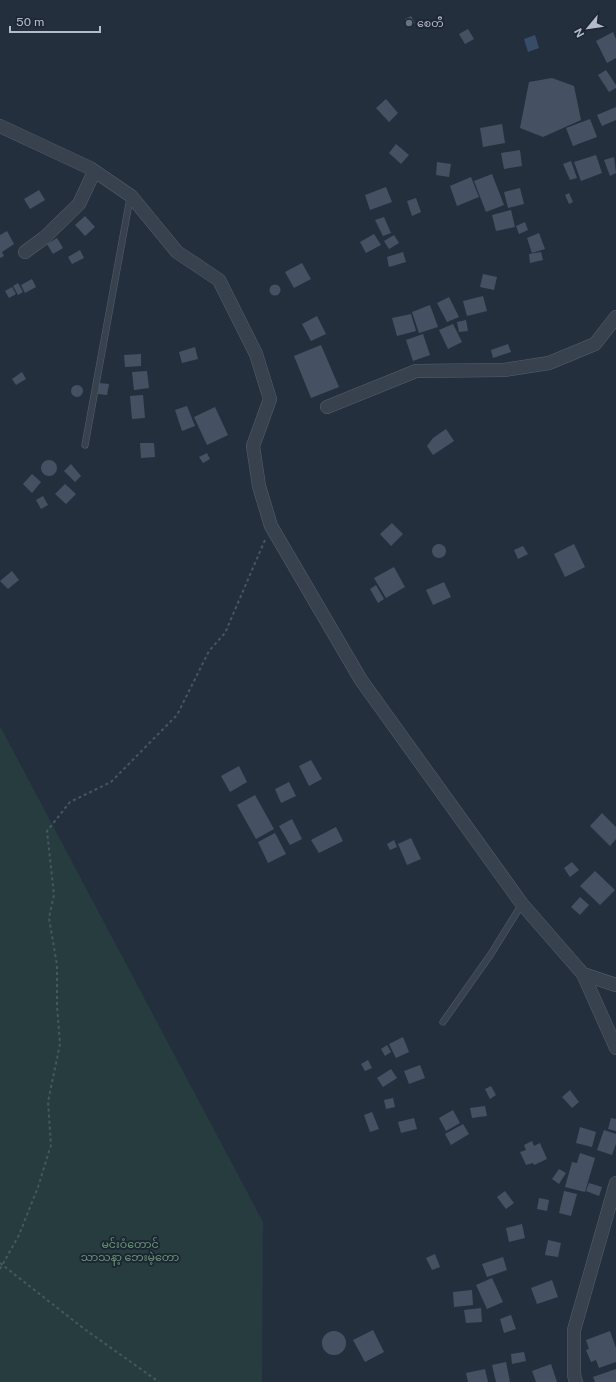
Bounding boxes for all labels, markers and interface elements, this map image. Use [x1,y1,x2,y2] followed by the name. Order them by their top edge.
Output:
[10,8,100,34] scale bar
[568,8,608,48] north arrow
[16,15,44,29] text: 50 m
[417,16,444,29] place label: စေတီ
[404,18,414,28] marker: စေတီ
[572,26,587,40] text: N
[81,1237,179,1266] park label: မင်းဝံတောင် သာသနာ့ ‌ဘေးမဲ့တော

